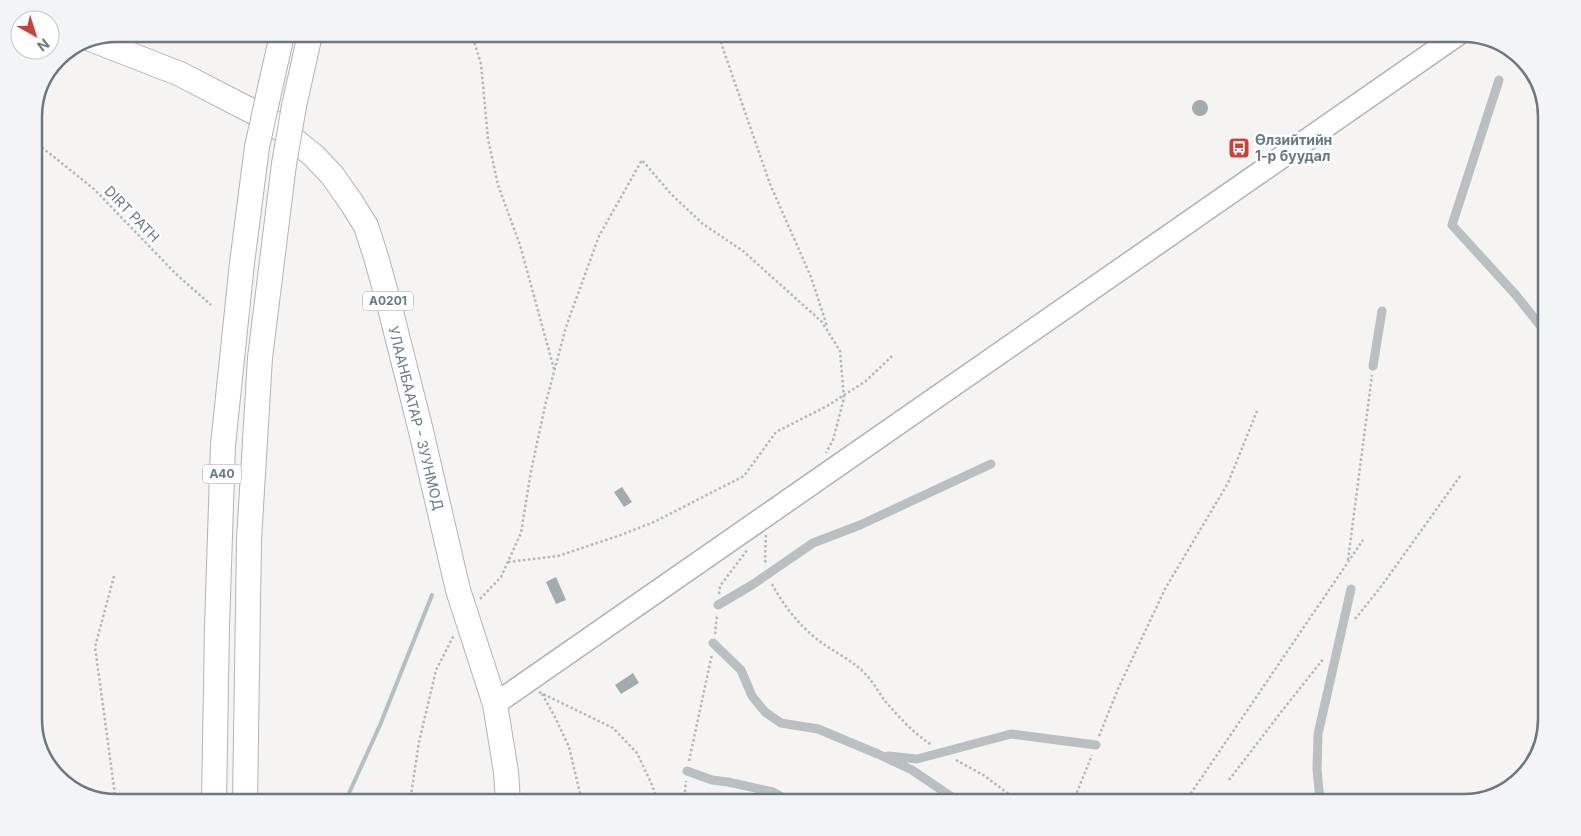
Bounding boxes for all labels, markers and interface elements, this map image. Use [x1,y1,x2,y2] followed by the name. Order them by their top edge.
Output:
[10,10,60,60] north arrow
[34,36,53,55] text: N
[1255,131,1332,164] place label: Өлзийтийн 1-р буудал
[1227,136,1251,160] bus stop icon: Өлзийтийн 1-р буудал
[101,182,163,245] street label: DIRT PATH
[363,292,413,310] road number: A0201
[385,324,448,512] street label: УЛААНБААТАР - ЗУУНМОД
[203,464,241,484] road number: A40

